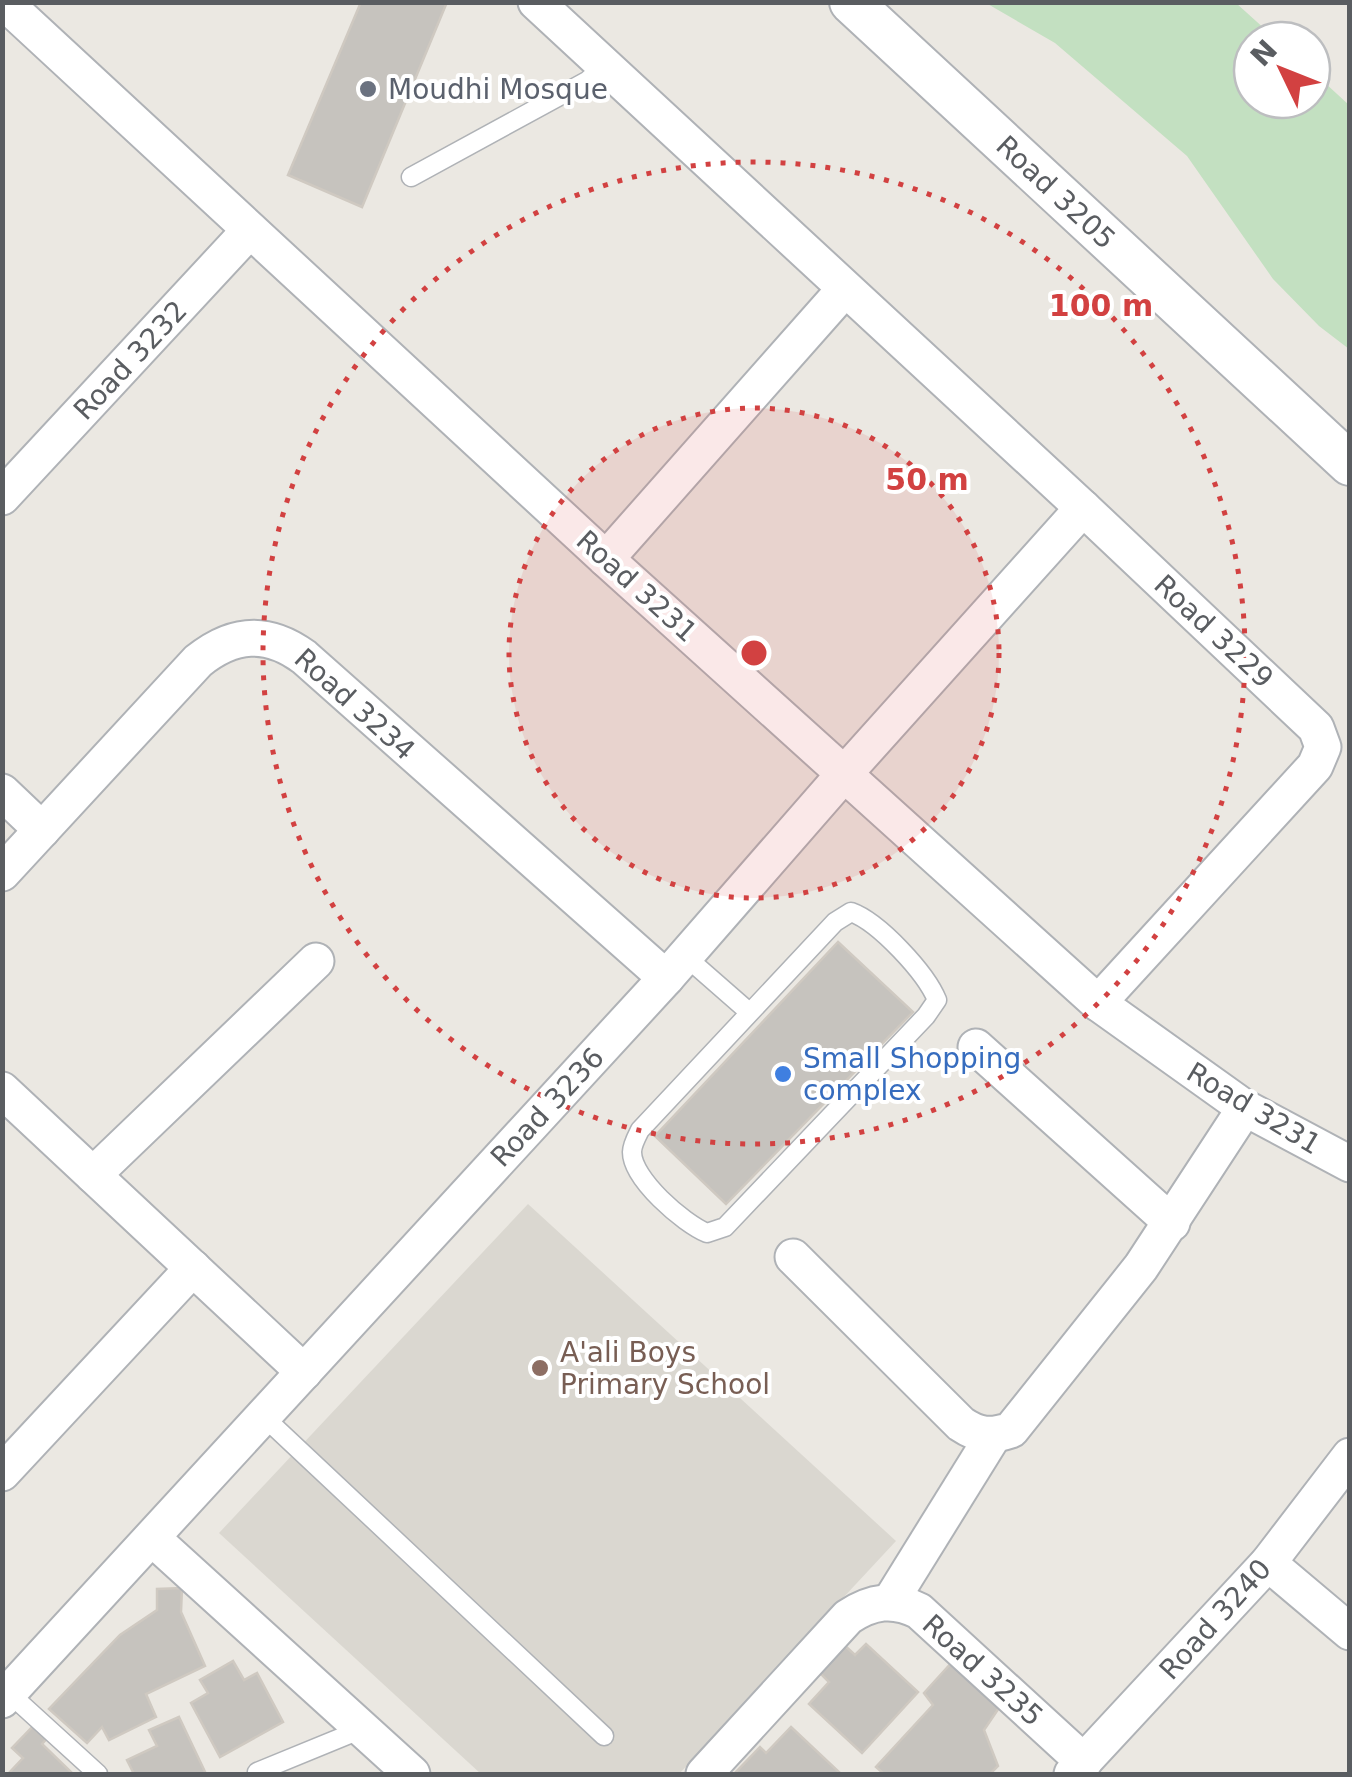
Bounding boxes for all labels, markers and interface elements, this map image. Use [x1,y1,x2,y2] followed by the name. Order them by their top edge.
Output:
[1232,20,1332,120] north arrow
[1244,33,1284,73] text: N
[388,73,608,106] place label: Moudhi Mosque
[357,78,379,100] marker: Moudhi Mosque
[989,129,1122,256] street label: Road 3205
[1049,288,1153,323] text: 100 m
[67,294,194,427] street label: Road 3232
[885,462,969,497] text: 50 m
[570,524,704,649] street label: Road 3231
[1147,568,1280,695] street label: Road 3229
[736,635,772,671] centre of rings
[288,642,422,767] street label: Road 3234
[484,1041,611,1174] street label: Road 3236
[803,1042,1021,1107] place label: Small Shopping complex
[1181,1056,1327,1161] street label: Road 3231
[772,1063,794,1085] marker: Small Shopping complex
[560,1336,770,1401] place label: A'ali Boys Primary School
[529,1357,551,1379] marker: A'ali Boys Primary School
[1153,1552,1278,1686] street label: Road 3240
[916,1608,1050,1733] street label: Road 3235

